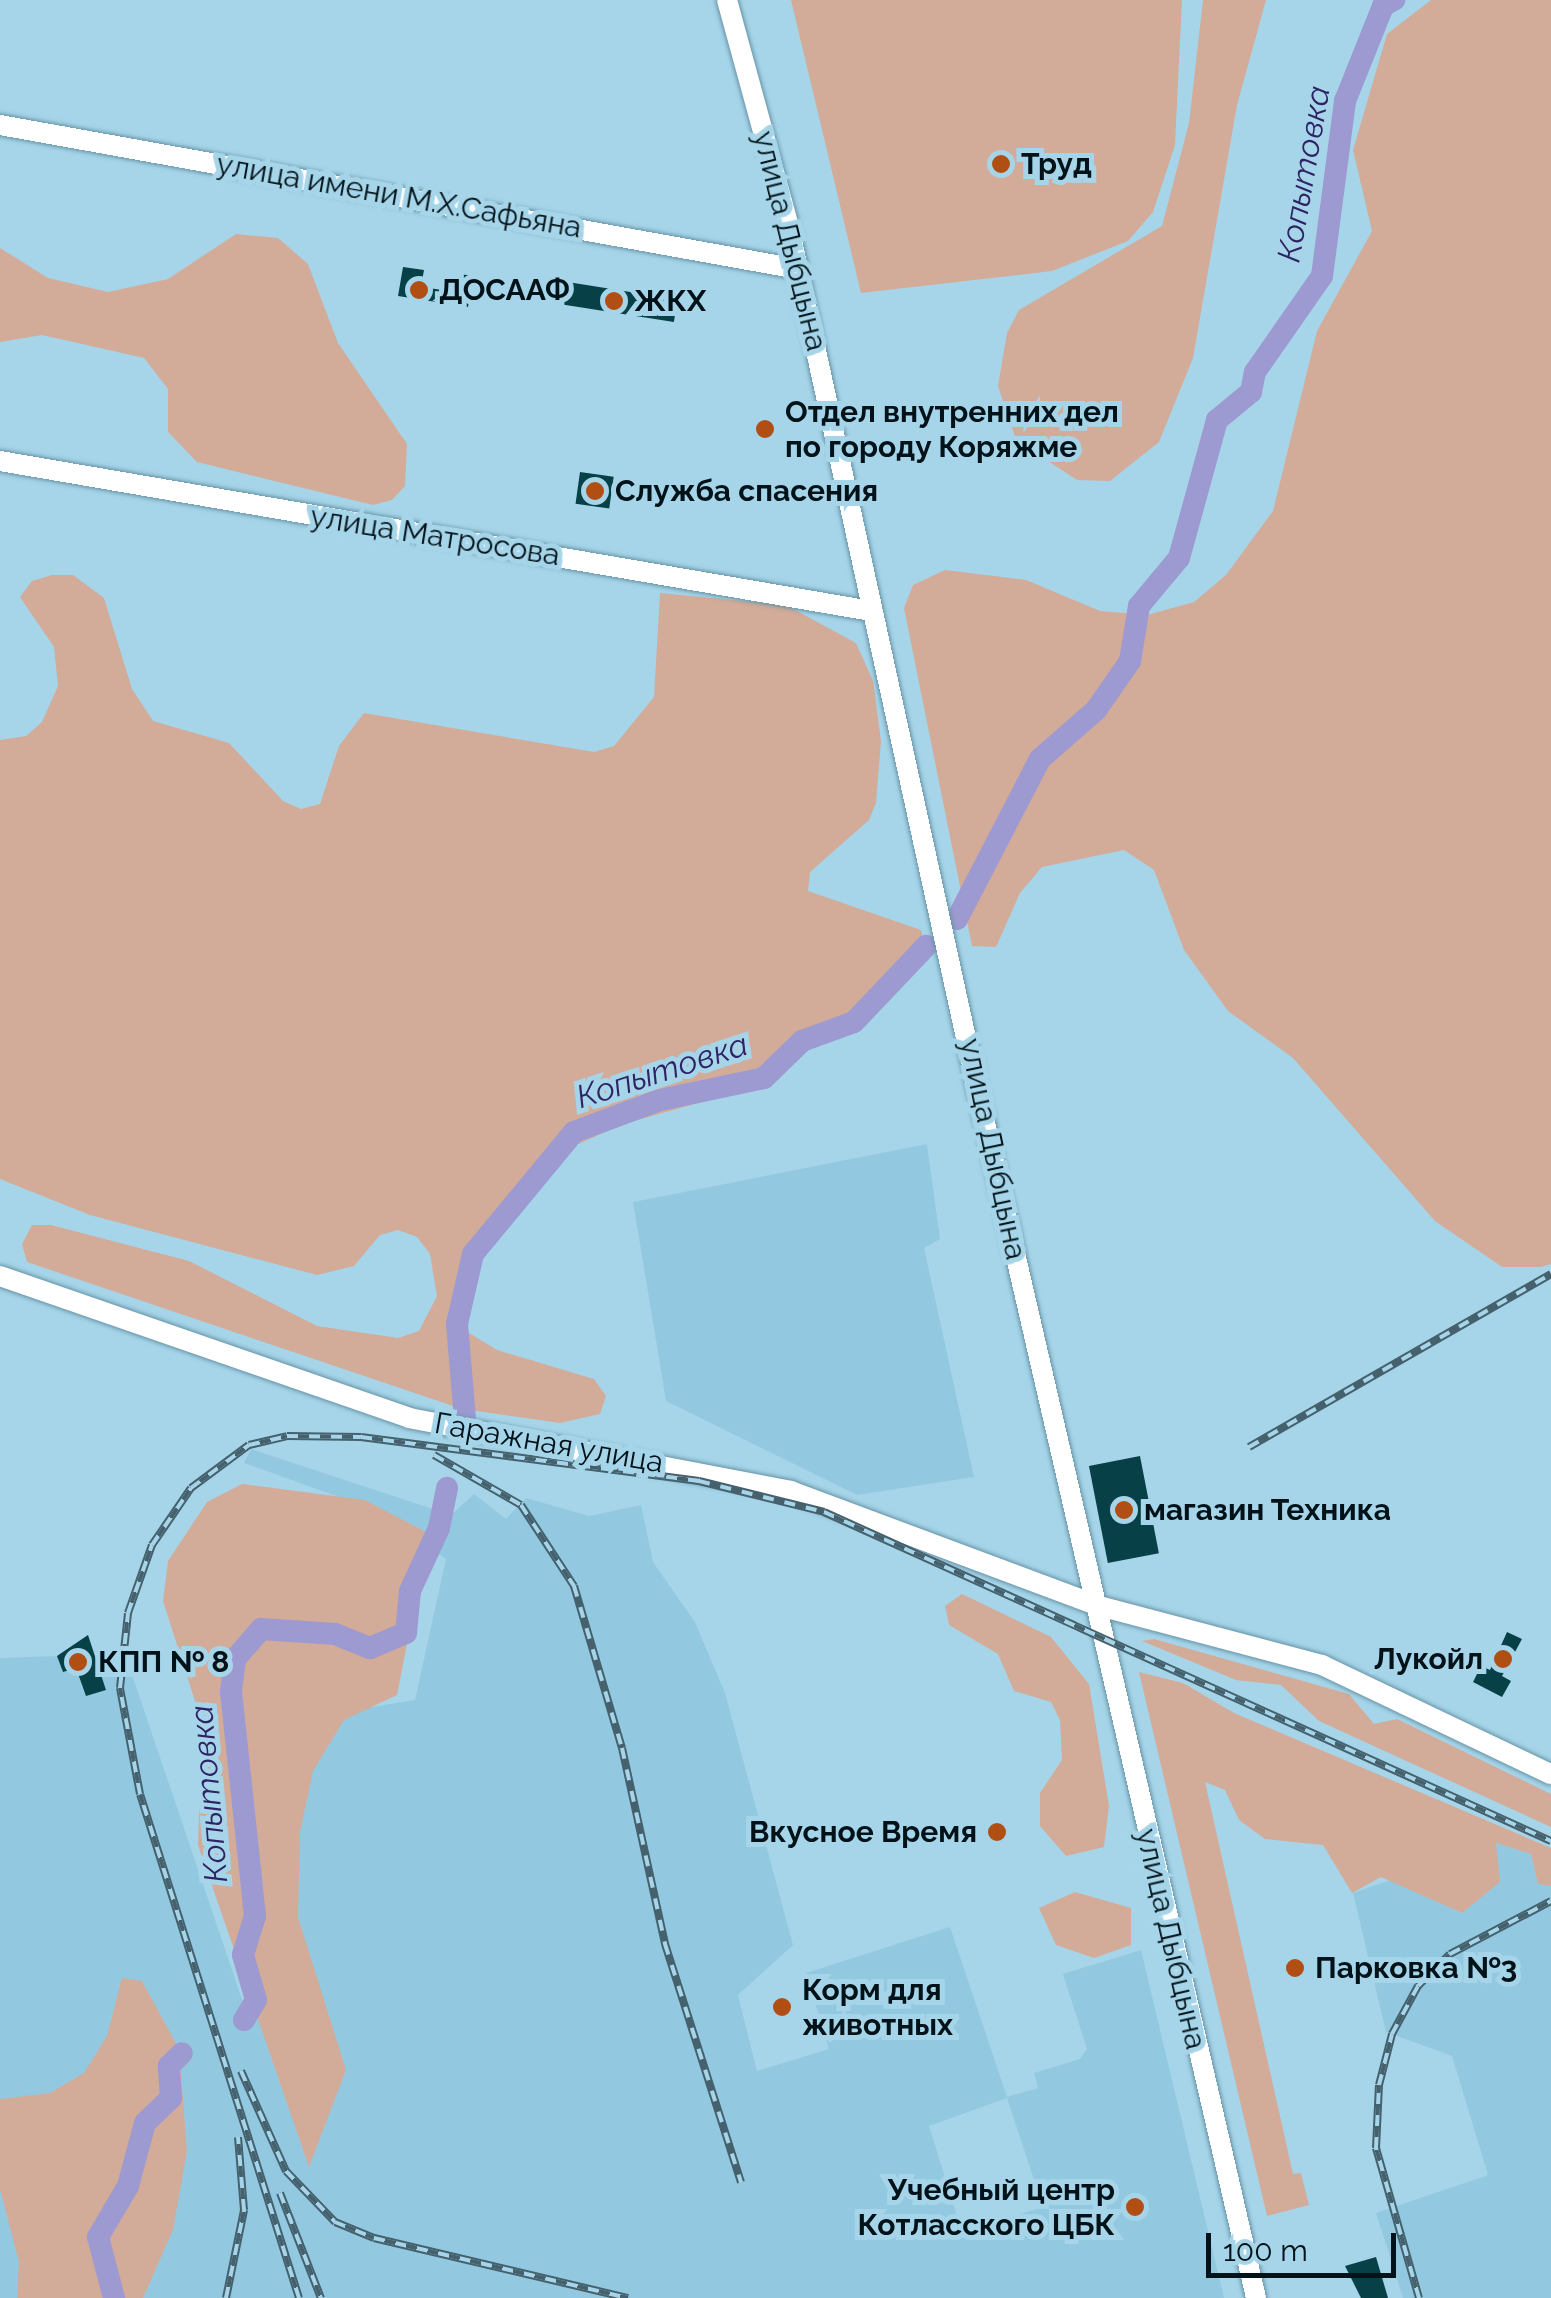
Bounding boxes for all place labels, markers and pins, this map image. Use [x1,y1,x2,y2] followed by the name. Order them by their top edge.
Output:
[1021,146,1092,182] place label: Труд
[990,153,1012,175] marker: Труд
[439,272,570,308] place label: ДОСААФ
[408,279,430,301] marker: ДОСААФ
[634,283,706,319] place label: ЖКХ
[603,290,625,312] marker: ЖКХ
[785,394,1119,464] place label: Отдел внутренних дел по городу Коряжме
[754,418,776,440] marker: Отдел внутренних дел по городу Коряжме
[615,473,878,509] place label: Служба спасения
[584,480,606,502] marker: Служба спасения
[1144,1492,1392,1528] place label: магазин Техника
[1113,1499,1135,1521] marker: магазин Техника
[1374,1641,1483,1677] place label: Лукойл
[98,1644,229,1680] place label: КПП № 8
[1492,1648,1514,1670] marker: Лукойл
[67,1651,89,1673] marker: КПП № 8
[749,1814,977,1850] place label: Вкусное Время
[986,1821,1008,1843] marker: Вкусное Время
[1315,1950,1517,1986] place label: Парковка №3
[1284,1957,1306,1979] marker: Парковка №3
[802,1972,953,2042] place label: Корм для животных
[771,1996,793,2018] marker: Корм для животных
[858,2172,1115,2242] place label: Учебный центр Котласского ЦБК
[1124,2196,1146,2218] marker: Учебный центр Котласского ЦБК

